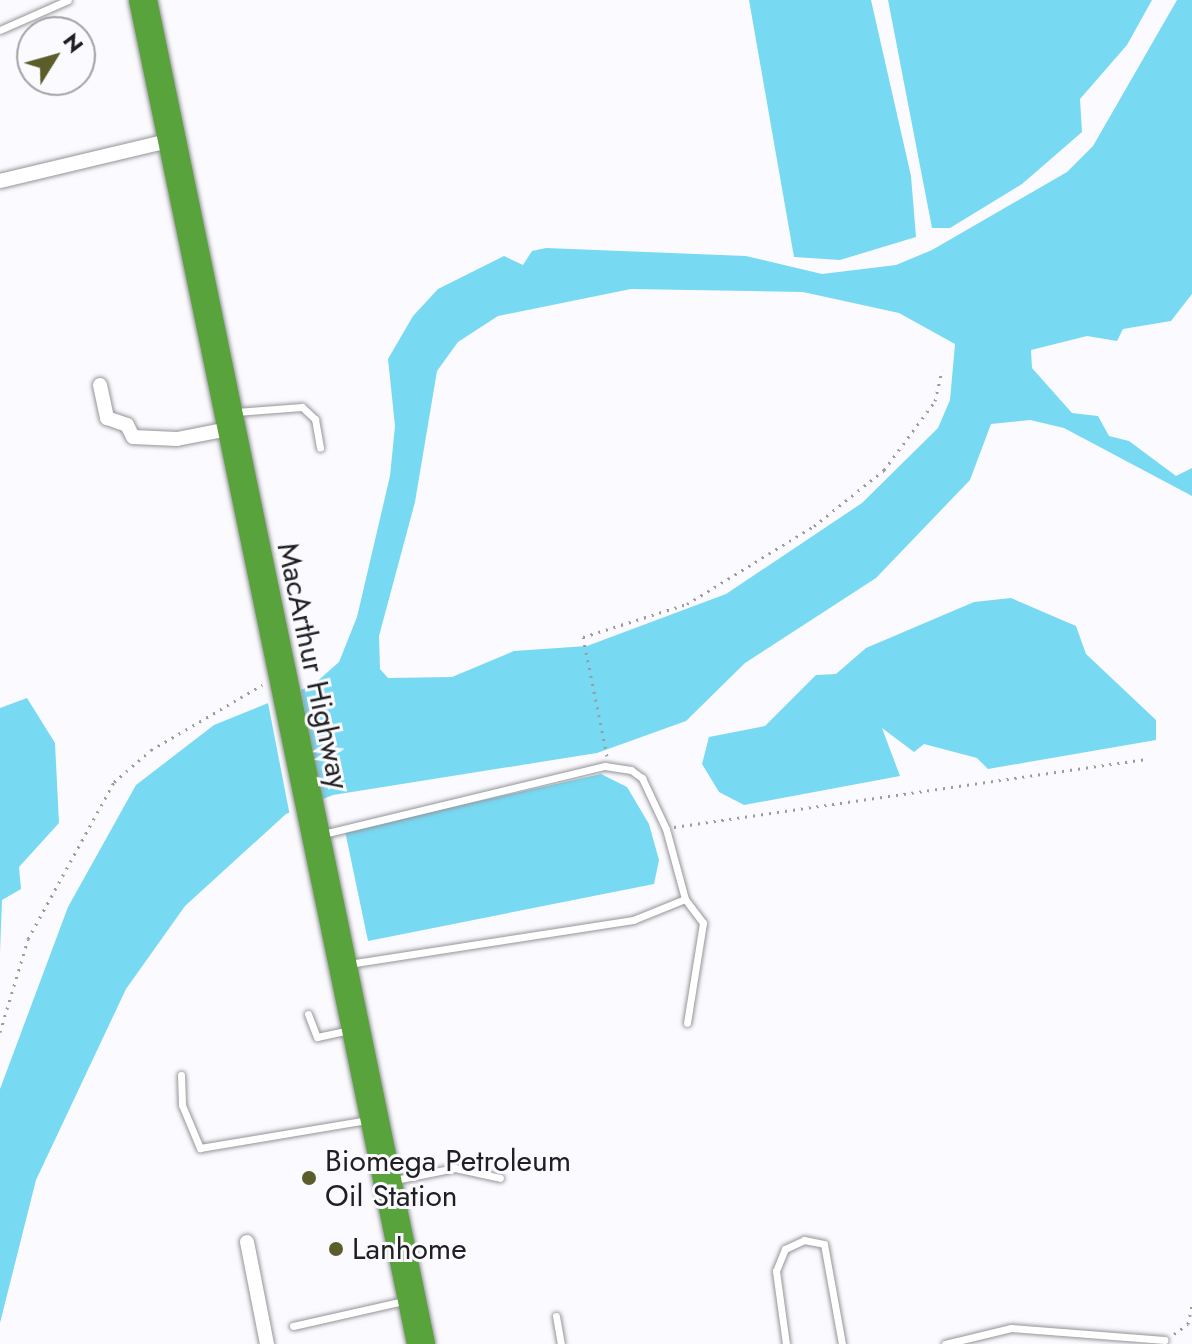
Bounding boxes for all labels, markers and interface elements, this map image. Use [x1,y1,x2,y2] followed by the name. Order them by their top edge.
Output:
[16,16,96,96] north arrow
[56,26,92,59] text: N
[269,540,357,792] street label: MacArthur Highway
[325,1143,571,1214] place label: Biomega Petroleum Oil Station
[300,1169,318,1187] marker: Biomega Petroleum Oil Station
[352,1231,467,1267] place label: Lanhome
[327,1240,345,1258] marker: Lanhome

